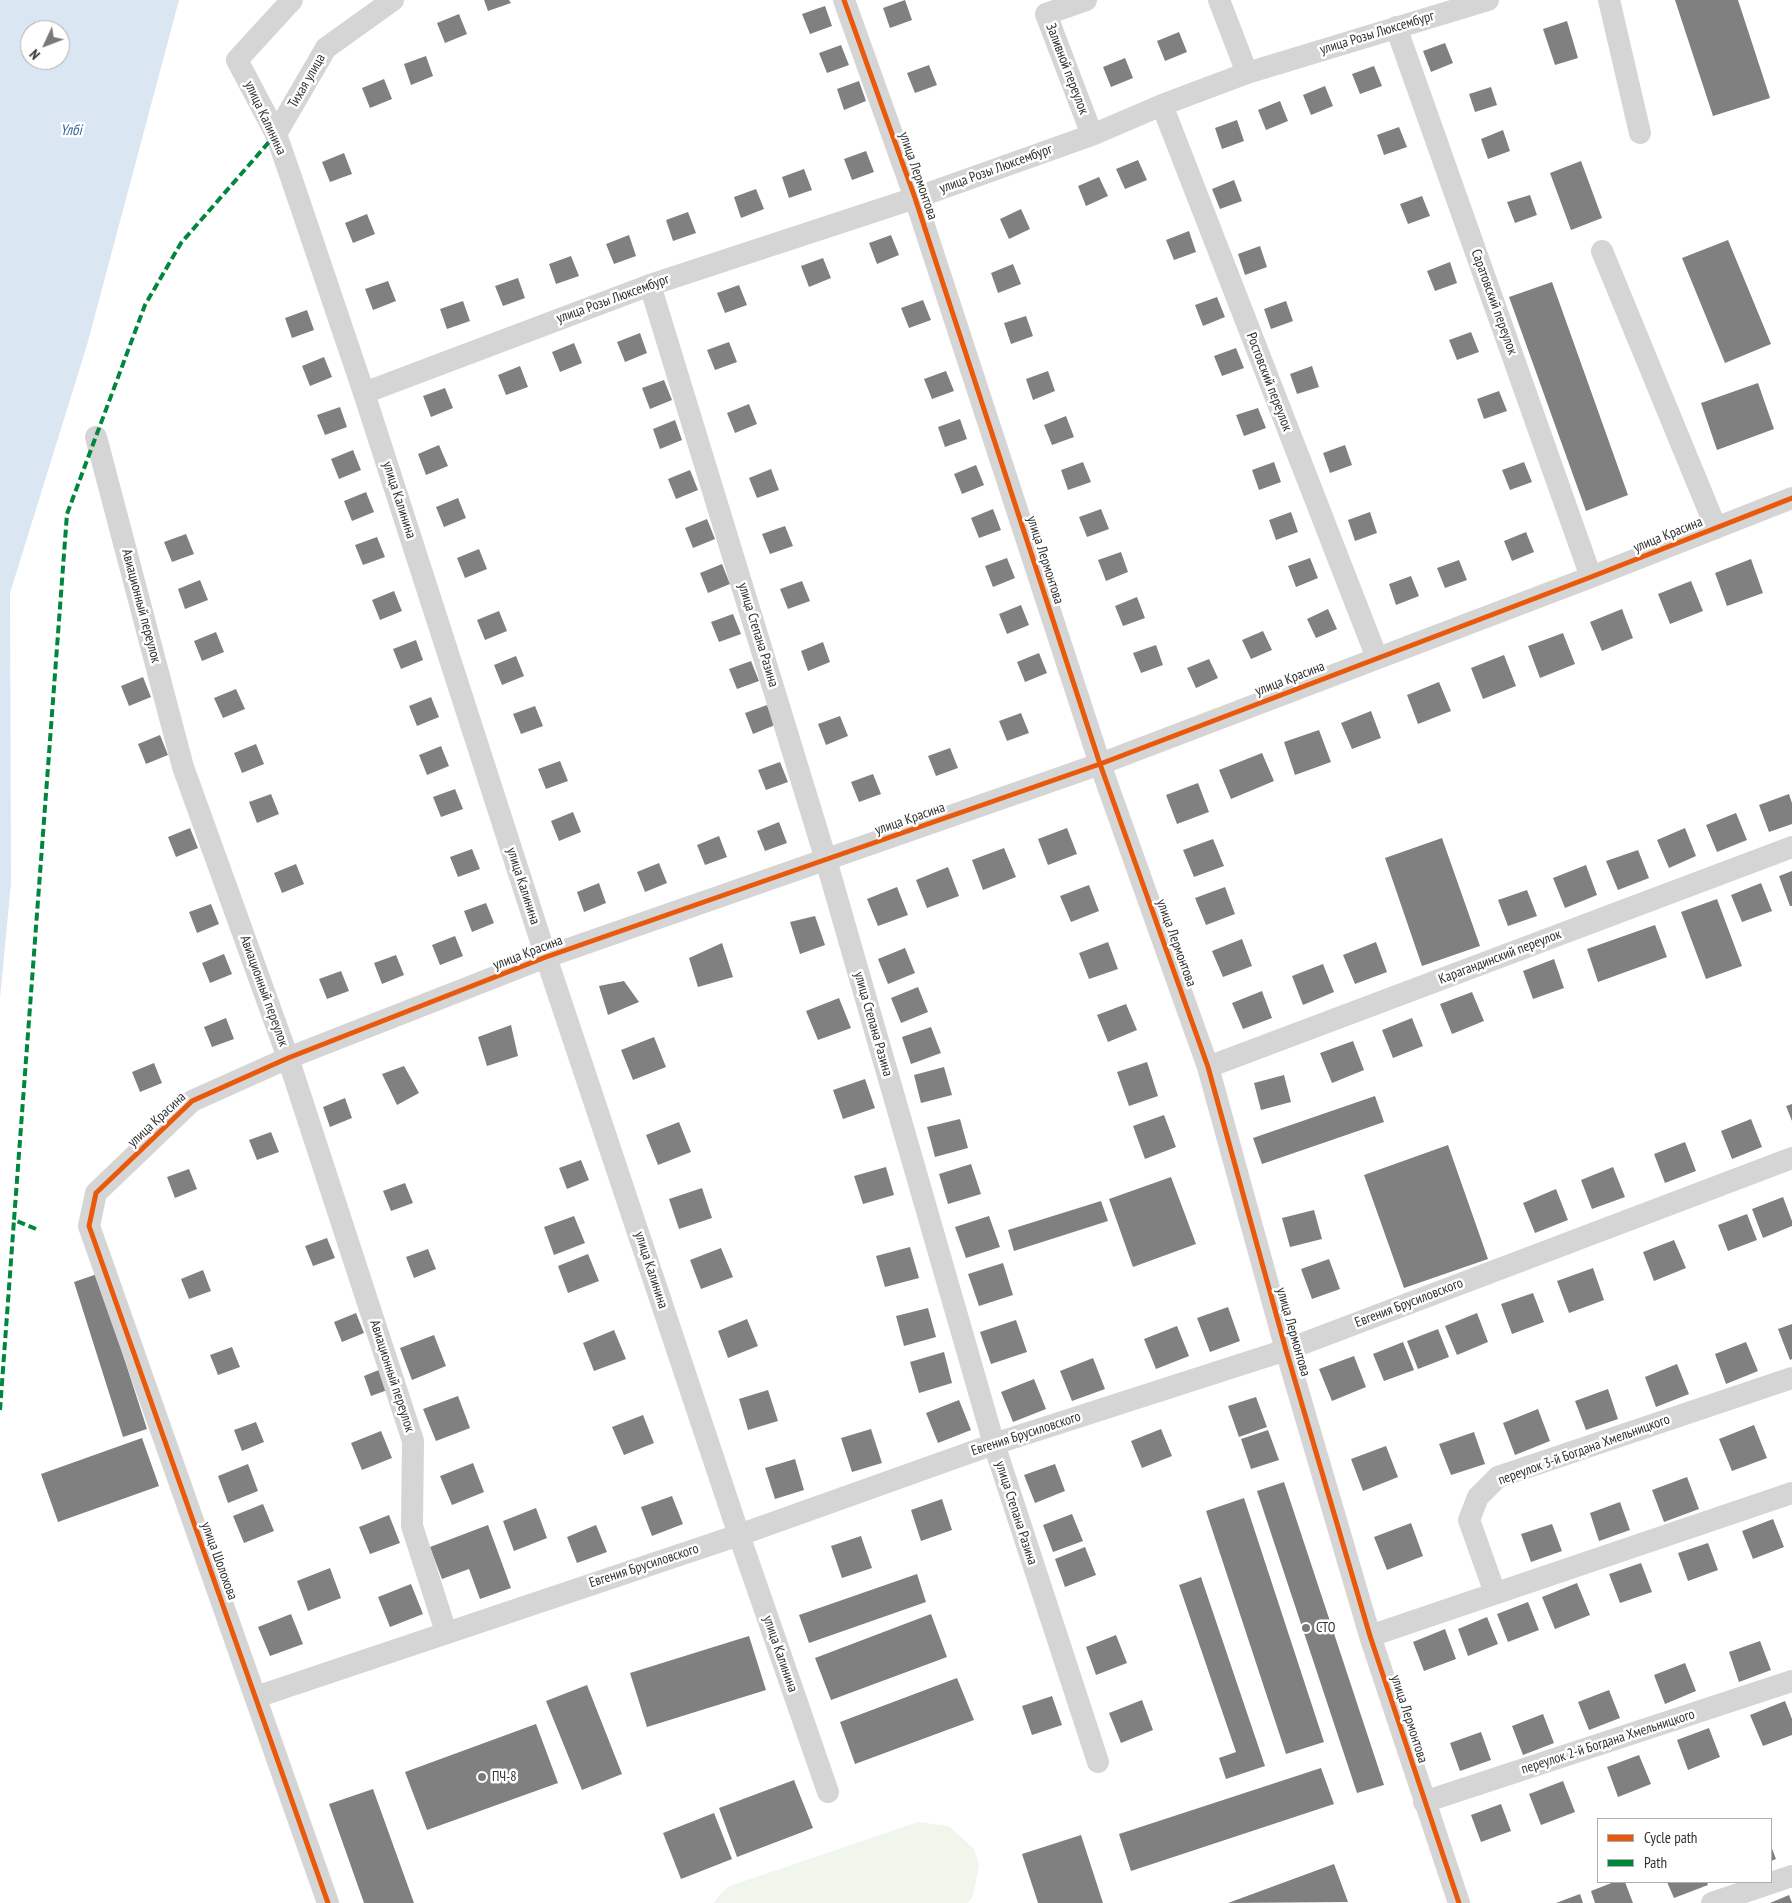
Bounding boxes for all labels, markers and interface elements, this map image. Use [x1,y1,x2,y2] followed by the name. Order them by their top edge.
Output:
[1318,8,1436,58] street label: улица Розы Люксембург
[20,20,70,70] north arrow
[1042,21,1092,117] street label: Заливной переулок
[26,46,44,63] text: N
[285,51,329,111] street label: Тихая улица
[240,78,290,158] street label: улица Калинина
[60,122,82,140] water label: Үлбі
[895,130,941,222] street label: улица Лермонтова
[937,141,1055,197] street label: улица Розы Люксембург
[1467,247,1521,357] street label: Саратовский переулок
[554,271,672,327] street label: улица Розы Люксембург
[1242,330,1296,434] street label: Ростовский переулок
[379,459,419,541] street label: улица Калинина
[1023,514,1067,606] street label: улица Лермонтова
[1631,514,1705,556] street label: улица Красина
[118,547,164,665] street label: Авиационный переулок
[734,581,782,689] street label: улица Степана Разина
[1253,658,1327,700] street label: улица Красина
[873,799,947,839] street label: улица Красина
[503,845,543,927] street label: улица Калинина
[1152,897,1200,989] street label: улица Лермонтова
[1436,926,1564,988] street label: Карагандинский переулок
[491,932,565,974] street label: улица Красина
[236,933,292,1049] street label: Авиационный переулок
[850,970,896,1078] street label: улица Степана Разина
[125,1089,189,1151] street label: улица Красина
[631,1229,671,1311] street label: улица Калинина
[1353,1275,1465,1331] street label: Евгения Брусиловского
[1272,1286,1314,1378] street label: улица Лермонтова
[366,1318,418,1434] street label: Авиационный переулок
[969,1408,1083,1460] street label: Евгения Брусиловского
[1496,1411,1672,1489] street label: переулок 3-й Богдана Хмельницкого
[991,1459,1041,1567] street label: улица Степана Разина
[197,1520,241,1602] street label: улица Шолохова
[587,1540,701,1592] street label: Евгения Брусиловского
[759,1613,801,1695] street label: улица Калинина
[1316,1620,1335,1636] place label: СТО
[1300,1622,1312,1634] marker: СТО
[1387,1673,1431,1765] street label: улица Лермонтова
[1519,1706,1697,1778] street label: переулок 2-й Богдана Хмельницкого
[492,1769,517,1785] place label: ПЧ-8
[476,1771,488,1783] marker: ПЧ-8
[1597,1818,1772,1883] legend
[1644,1828,1697,1847] text: Cycle path
[1644,1853,1667,1872] text: Path

